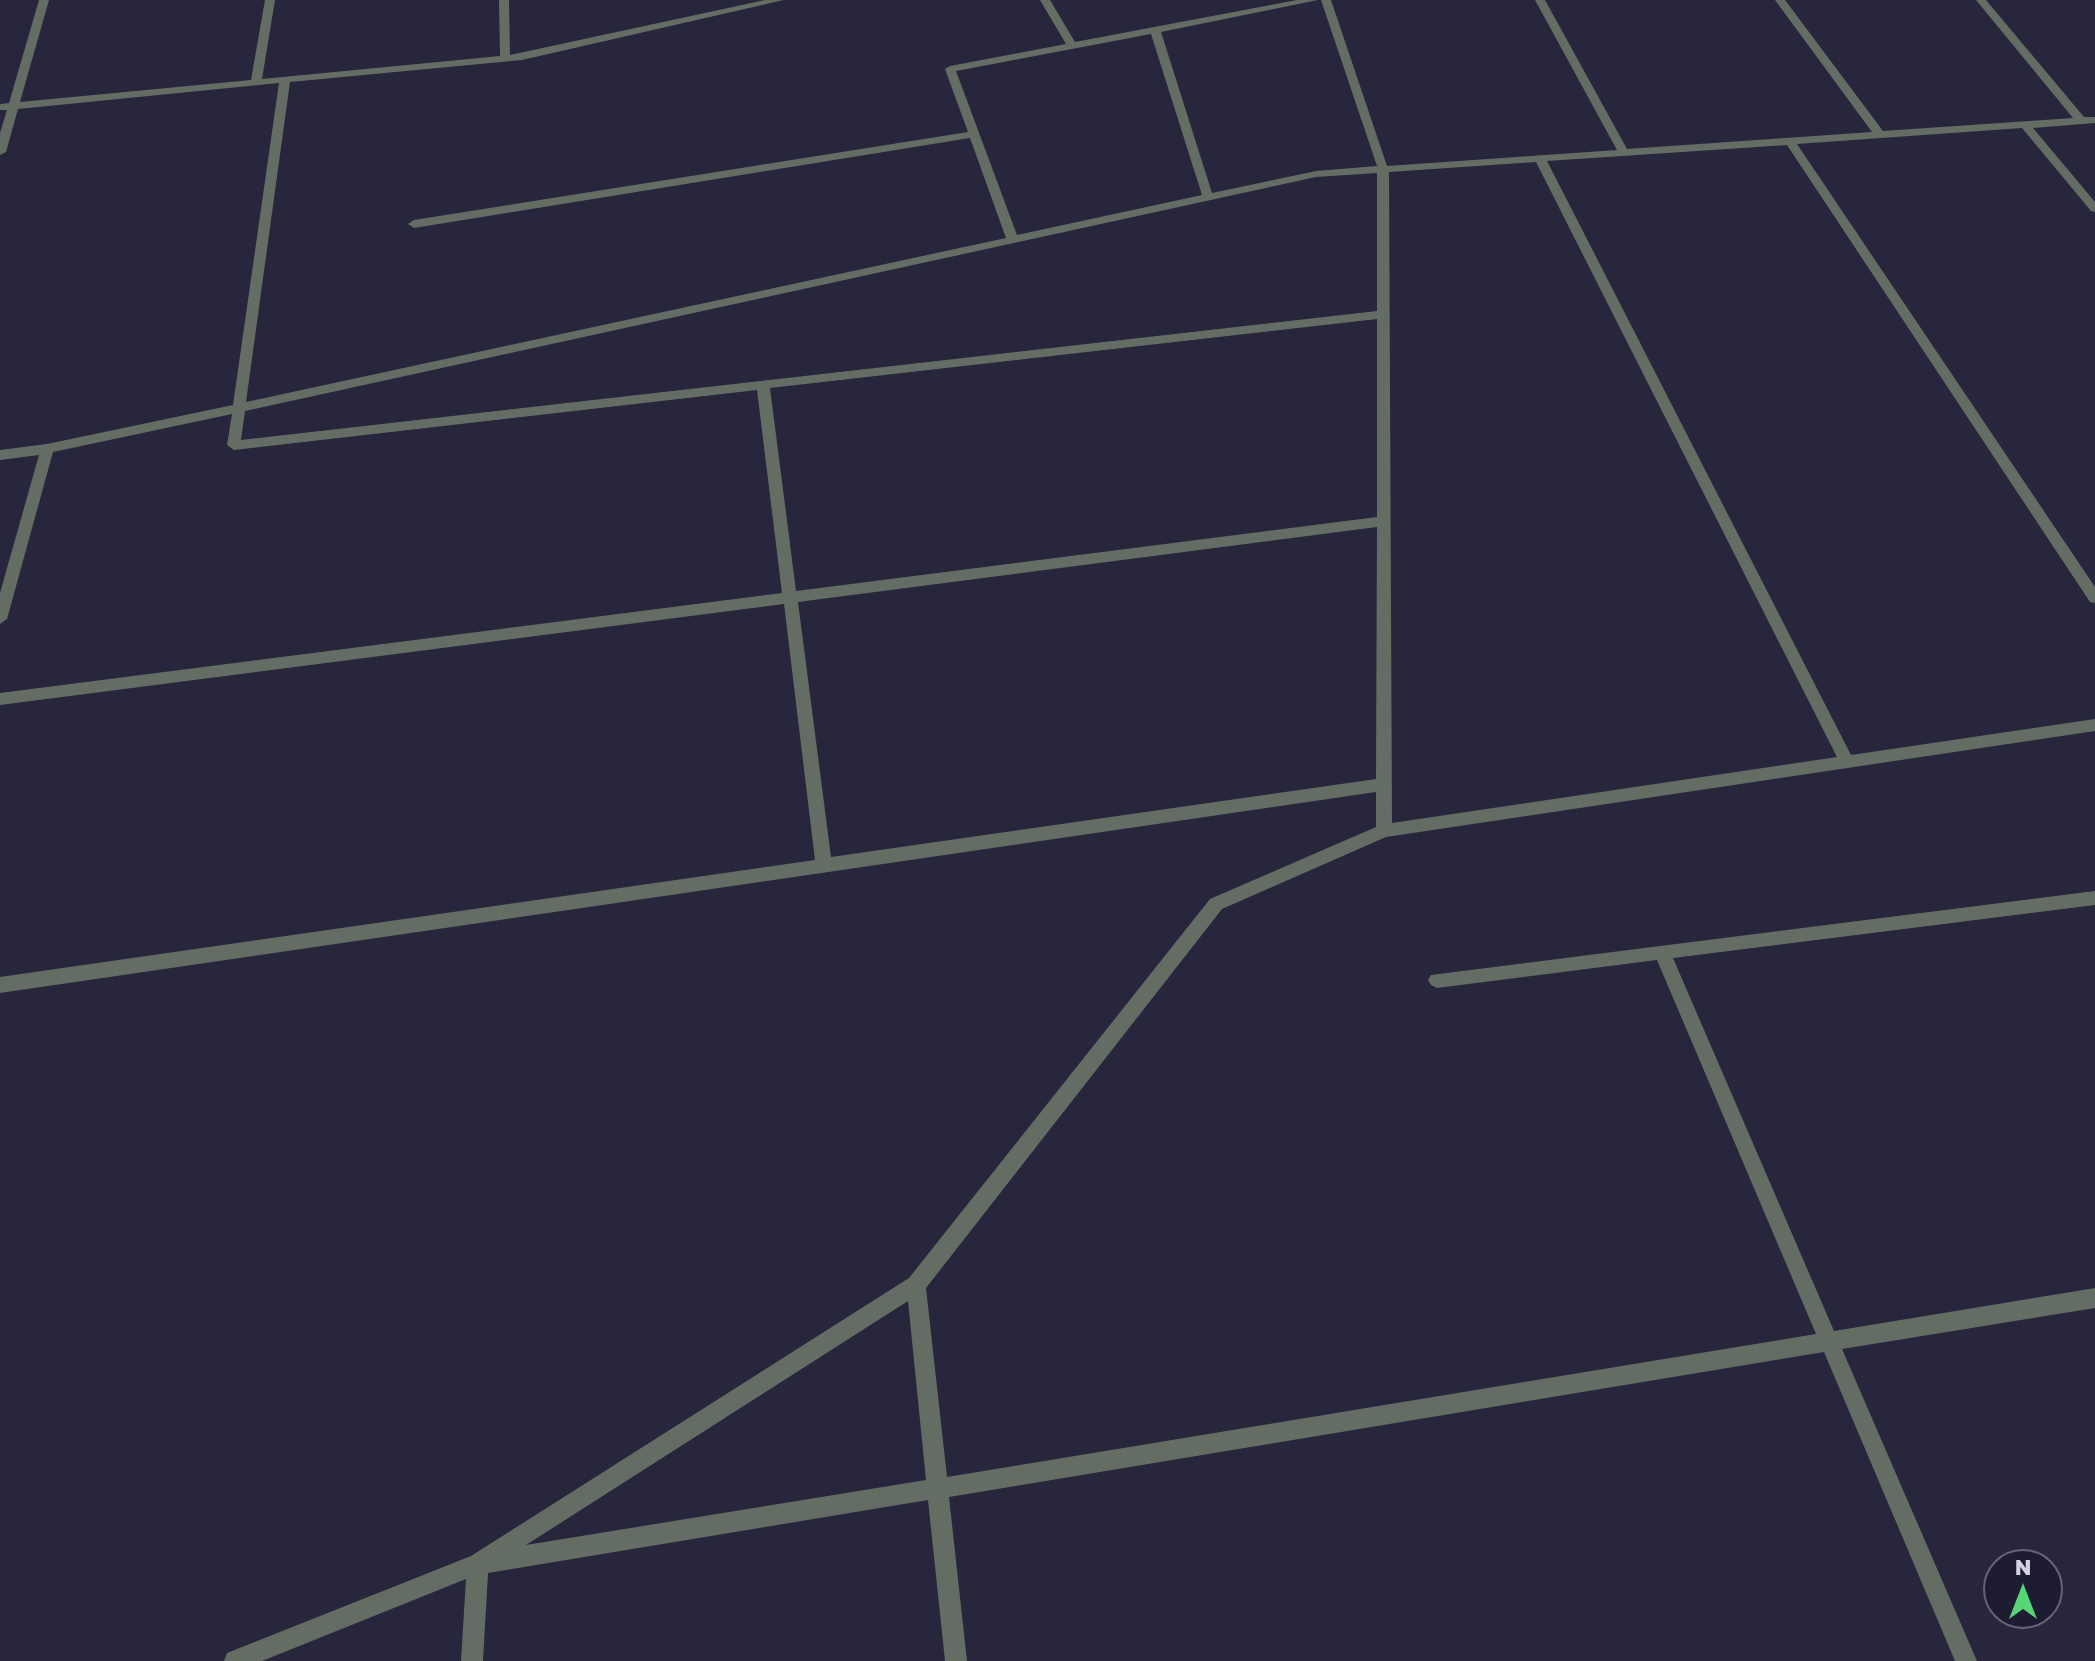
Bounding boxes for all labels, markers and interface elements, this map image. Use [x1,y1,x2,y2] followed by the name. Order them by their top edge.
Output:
[1983,1549,2063,1629] north arrow
[2015,1553,2031,1580] text: N

